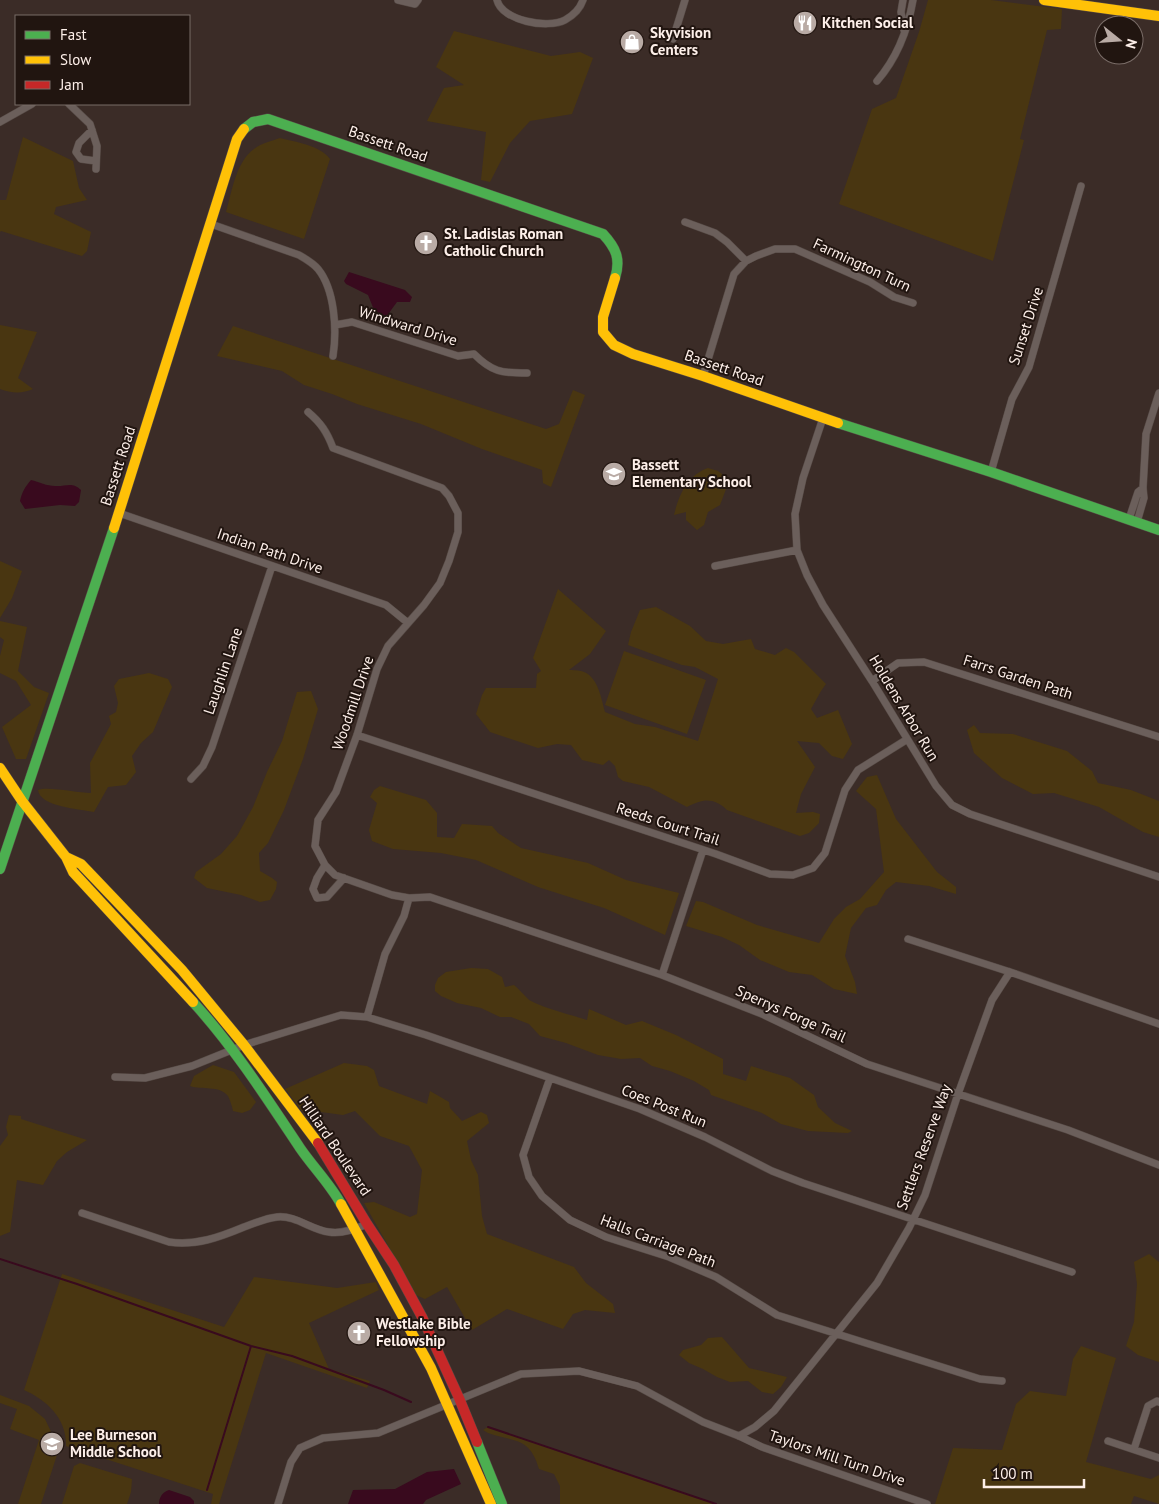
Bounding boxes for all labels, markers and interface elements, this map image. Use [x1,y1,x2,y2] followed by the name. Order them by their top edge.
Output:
[792,10,818,36] restaurant icon: Kitchen Social
[822,13,914,32] place label: Kitchen Social
[15,15,190,105] legend
[1094,15,1144,65] north arrow
[650,23,711,59] place label: Skyvision Centers
[60,25,87,44] text: Fast
[619,29,645,55] shop icon: Skyvision Centers
[1121,37,1141,51] text: N
[60,50,91,69] text: Slow
[59,75,84,94] text: Jam
[346,121,430,166] street label: Bassett Road
[444,224,563,260] place label: St. Ladislas Roman Catholic Church
[413,230,439,256] church icon: St. Ladislas Roman Catholic Church
[810,234,914,295] street label: Farmington Turn
[1004,284,1047,367] street label: Sunset Drive
[357,302,460,350] street label: Windward Drive
[682,345,766,390] street label: Bassett Road
[96,424,139,508] street label: Bassett Road
[632,455,752,491] place label: Bassett Elementary School
[601,461,627,487] school or university icon: Bassett Elementary School
[215,524,326,578] street label: Indian Path Drive
[199,625,246,717] street label: Laughlin Lane
[961,650,1075,703] street label: Farrs Garden Path
[865,651,944,764] street label: Holdens Arbor Run
[328,653,378,753] street label: Woodmill Drive
[614,798,723,849] street label: Reeds Court Trail
[733,981,850,1047] street label: Sperrys Forge Trail
[619,1080,710,1131] street label: Coes Post Run
[892,1081,955,1212] street label: Settlers Reserve Way
[295,1092,376,1199] street label: Hilliard Boulevard
[598,1210,719,1271] street label: Halls Carriage Path
[376,1314,471,1350] place label: Westlake Bible Fellowship
[346,1320,372,1346] church icon: Westlake Bible Fellowship
[70,1425,162,1461] place label: Lee Burneson Middle School
[766,1425,908,1490] street label: Taylors Mill Turn Drive
[39,1431,65,1457] school or university icon: Lee Burneson Middle School
[984,1456,1084,1488] scale bar
[992,1464,1033,1483] text: 100 m

